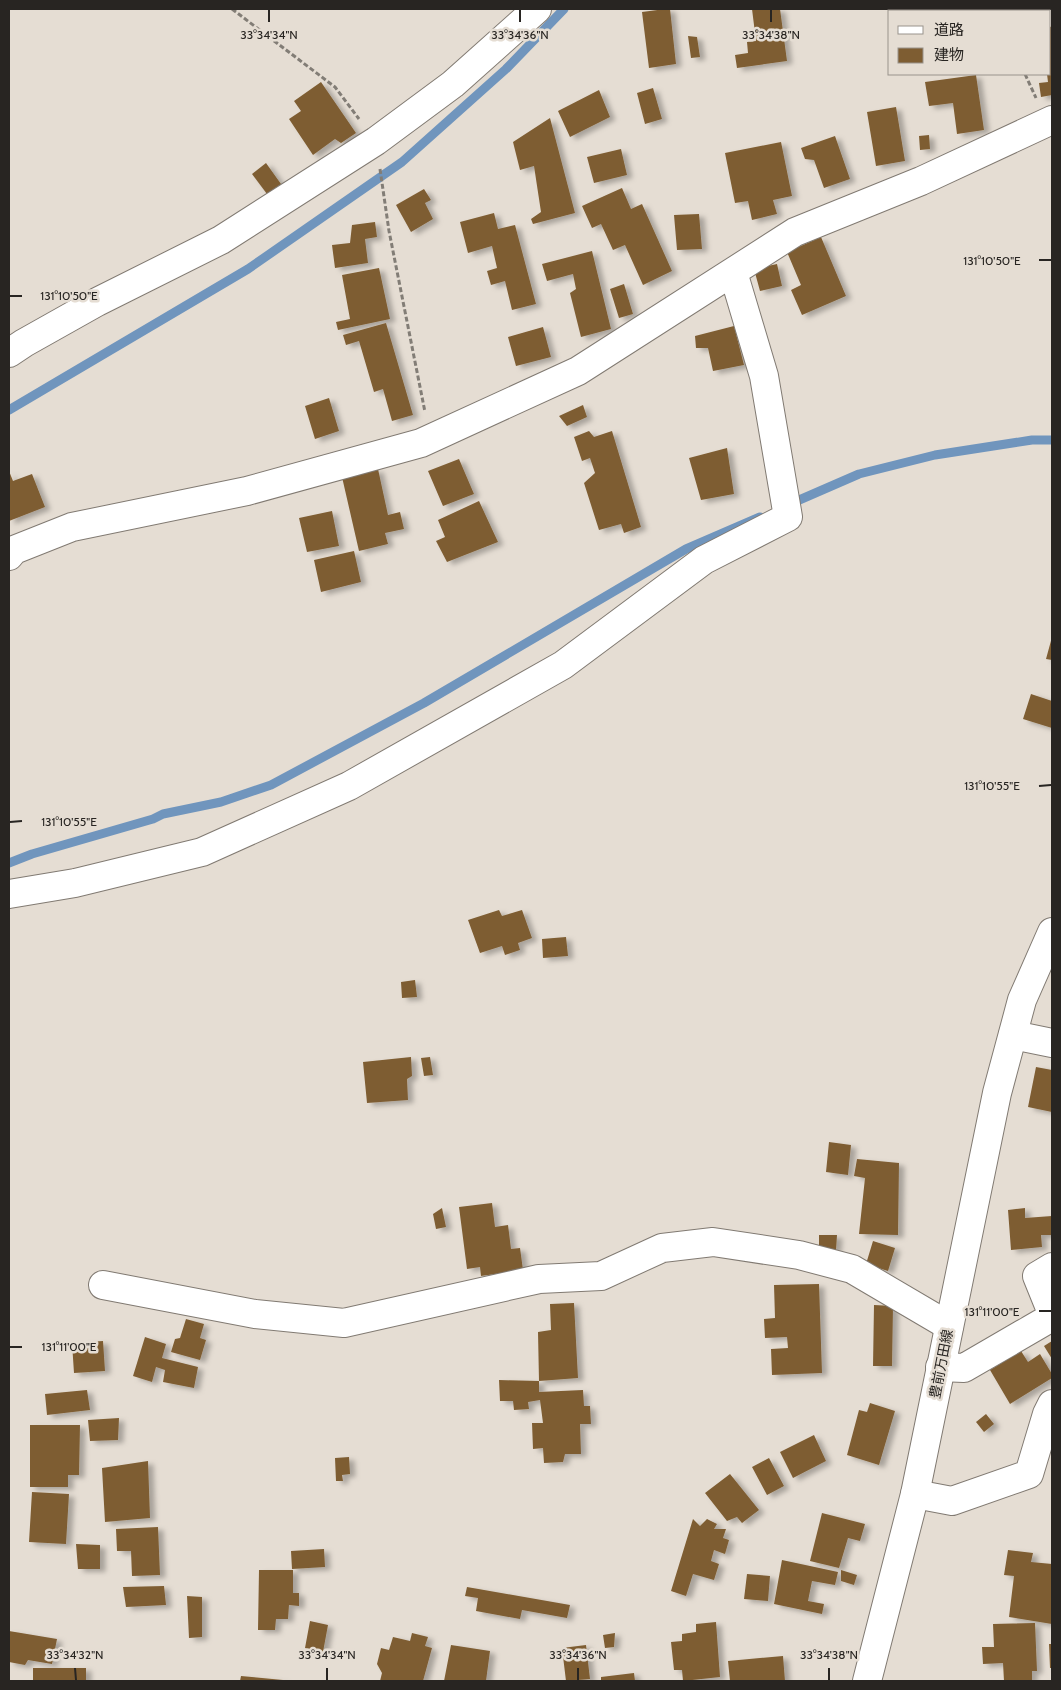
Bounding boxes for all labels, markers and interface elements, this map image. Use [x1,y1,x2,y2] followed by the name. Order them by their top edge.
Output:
[888,10,1051,75] legend
[934,21,964,39] text: 道路
[240,27,298,42] text: 33°34'34"N
[491,27,549,42] text: 33°34'36"N
[742,27,800,42] text: 33°34'38"N
[934,46,964,64] text: 建物
[963,253,1021,268] text: 131°10'50"E
[40,288,98,303] text: 131°10'50"E
[964,778,1020,793] text: 131°10'55"E
[41,814,97,829] text: 131°10'55"E
[965,1304,1020,1319] text: 131°11'00"E
[925,1328,957,1400] street label: 豊前万田線
[42,1339,97,1354] text: 131°11'00"E
[47,1647,103,1662] text: 33°34'32"N
[298,1647,356,1662] text: 33°34'34"N
[549,1647,607,1662] text: 33°34'36"N
[800,1647,858,1662] text: 33°34'38"N

